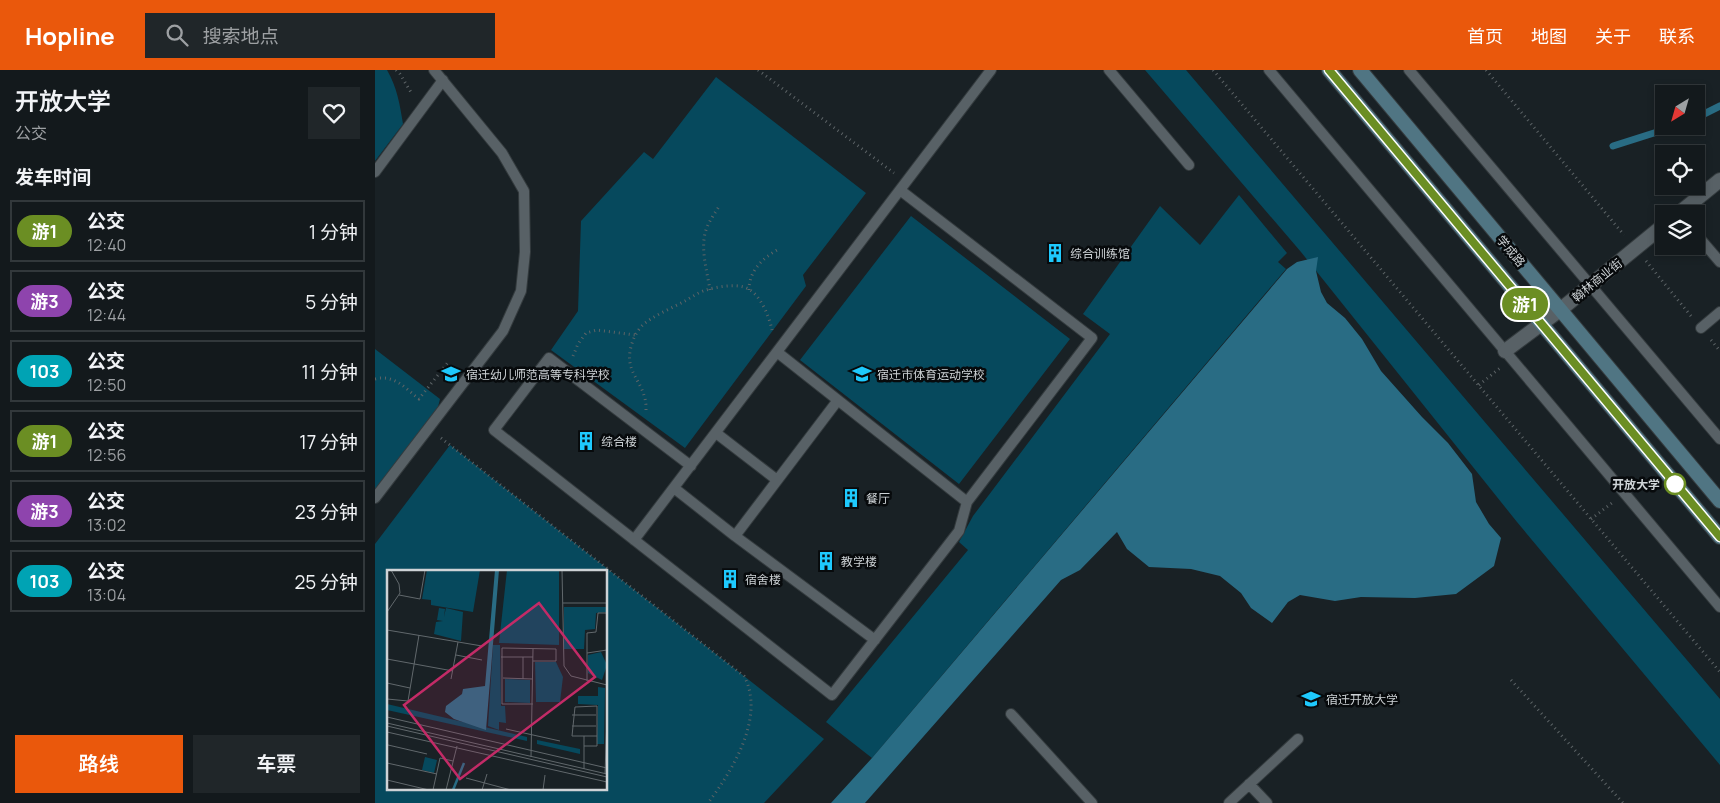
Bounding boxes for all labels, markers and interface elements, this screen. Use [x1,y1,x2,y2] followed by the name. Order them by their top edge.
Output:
[145,13,495,58] search box
[25,19,115,52] text: Hopline
[163,21,191,49] icon: search
[203,23,279,49] text: 搜索地点
[1467,24,1503,48] text: 首页
[1531,24,1567,48] text: 地图
[1595,24,1631,48] text: 关于
[1659,24,1695,48] text: 联系
[15,84,111,117] text: 开放大学
[1655,85,1705,135] north arrow
[1655,85,1705,255] map controls
[308,87,360,139] button: heart
[15,122,47,144] text: 公交
[1655,145,1705,195] button: locate
[15,164,91,190] text: 发车时间
[1655,205,1705,255] button: layers
[87,208,125,234] text: 公交
[32,219,57,243] text: 游1
[309,219,358,245] text: 1 分钟
[1493,232,1529,270] street label: 学成路
[87,234,126,256] text: 12:40
[1044,242,1066,264] building icon: 综合训练馆
[1070,245,1130,262] place label: 综合训练馆
[1568,255,1626,305] street label: 翰林商业街
[87,278,125,304] text: 公交
[1503,288,1547,320] line badge: 游1
[30,289,59,313] text: 游3
[305,289,358,315] text: 5 分钟
[1512,292,1538,316] text: 游1
[87,304,126,326] text: 12:44
[87,348,125,374] text: 公交
[29,359,60,383] text: 103
[301,359,358,385] text: 11 分钟
[440,363,462,385] school or university icon: 宿迁幼儿师范高等专科学校
[851,363,873,385] school or university icon: 宿迁市体育运动学校
[466,366,610,383] place label: 宿迁幼儿师范高等专科学校
[877,366,985,383] place label: 宿迁市体育运动学校
[87,374,126,396] text: 12:50
[87,418,125,444] text: 公交
[32,429,57,453] text: 游1
[299,429,358,455] text: 17 分钟
[575,430,597,452] building icon: 综合楼
[601,433,637,450] place label: 综合楼
[87,444,126,466] text: 12:56
[1664,473,1686,495] marker: 开放大学
[1612,476,1660,493] place label: 开放大学
[840,487,862,509] building icon: 餐厅
[87,488,125,514] text: 公交
[866,490,890,507] place label: 餐厅
[30,499,59,523] text: 游3
[295,499,358,525] text: 23 分钟
[87,514,126,536] text: 13:02
[815,550,837,572] building icon: 教学楼
[841,553,877,570] place label: 教学楼
[87,558,125,584] text: 公交
[719,568,741,590] building icon: 宿舍楼
[29,569,60,593] text: 103
[294,569,358,595] text: 25 分钟
[387,570,607,790] inset map
[745,571,781,588] place label: 宿舍楼
[87,584,126,606] text: 13:04
[1300,688,1322,710] school or university icon: 宿迁开放大学
[1326,691,1398,708] place label: 宿迁开放大学
[15,735,183,793] button: 路线
[193,735,360,793] button: 车票

